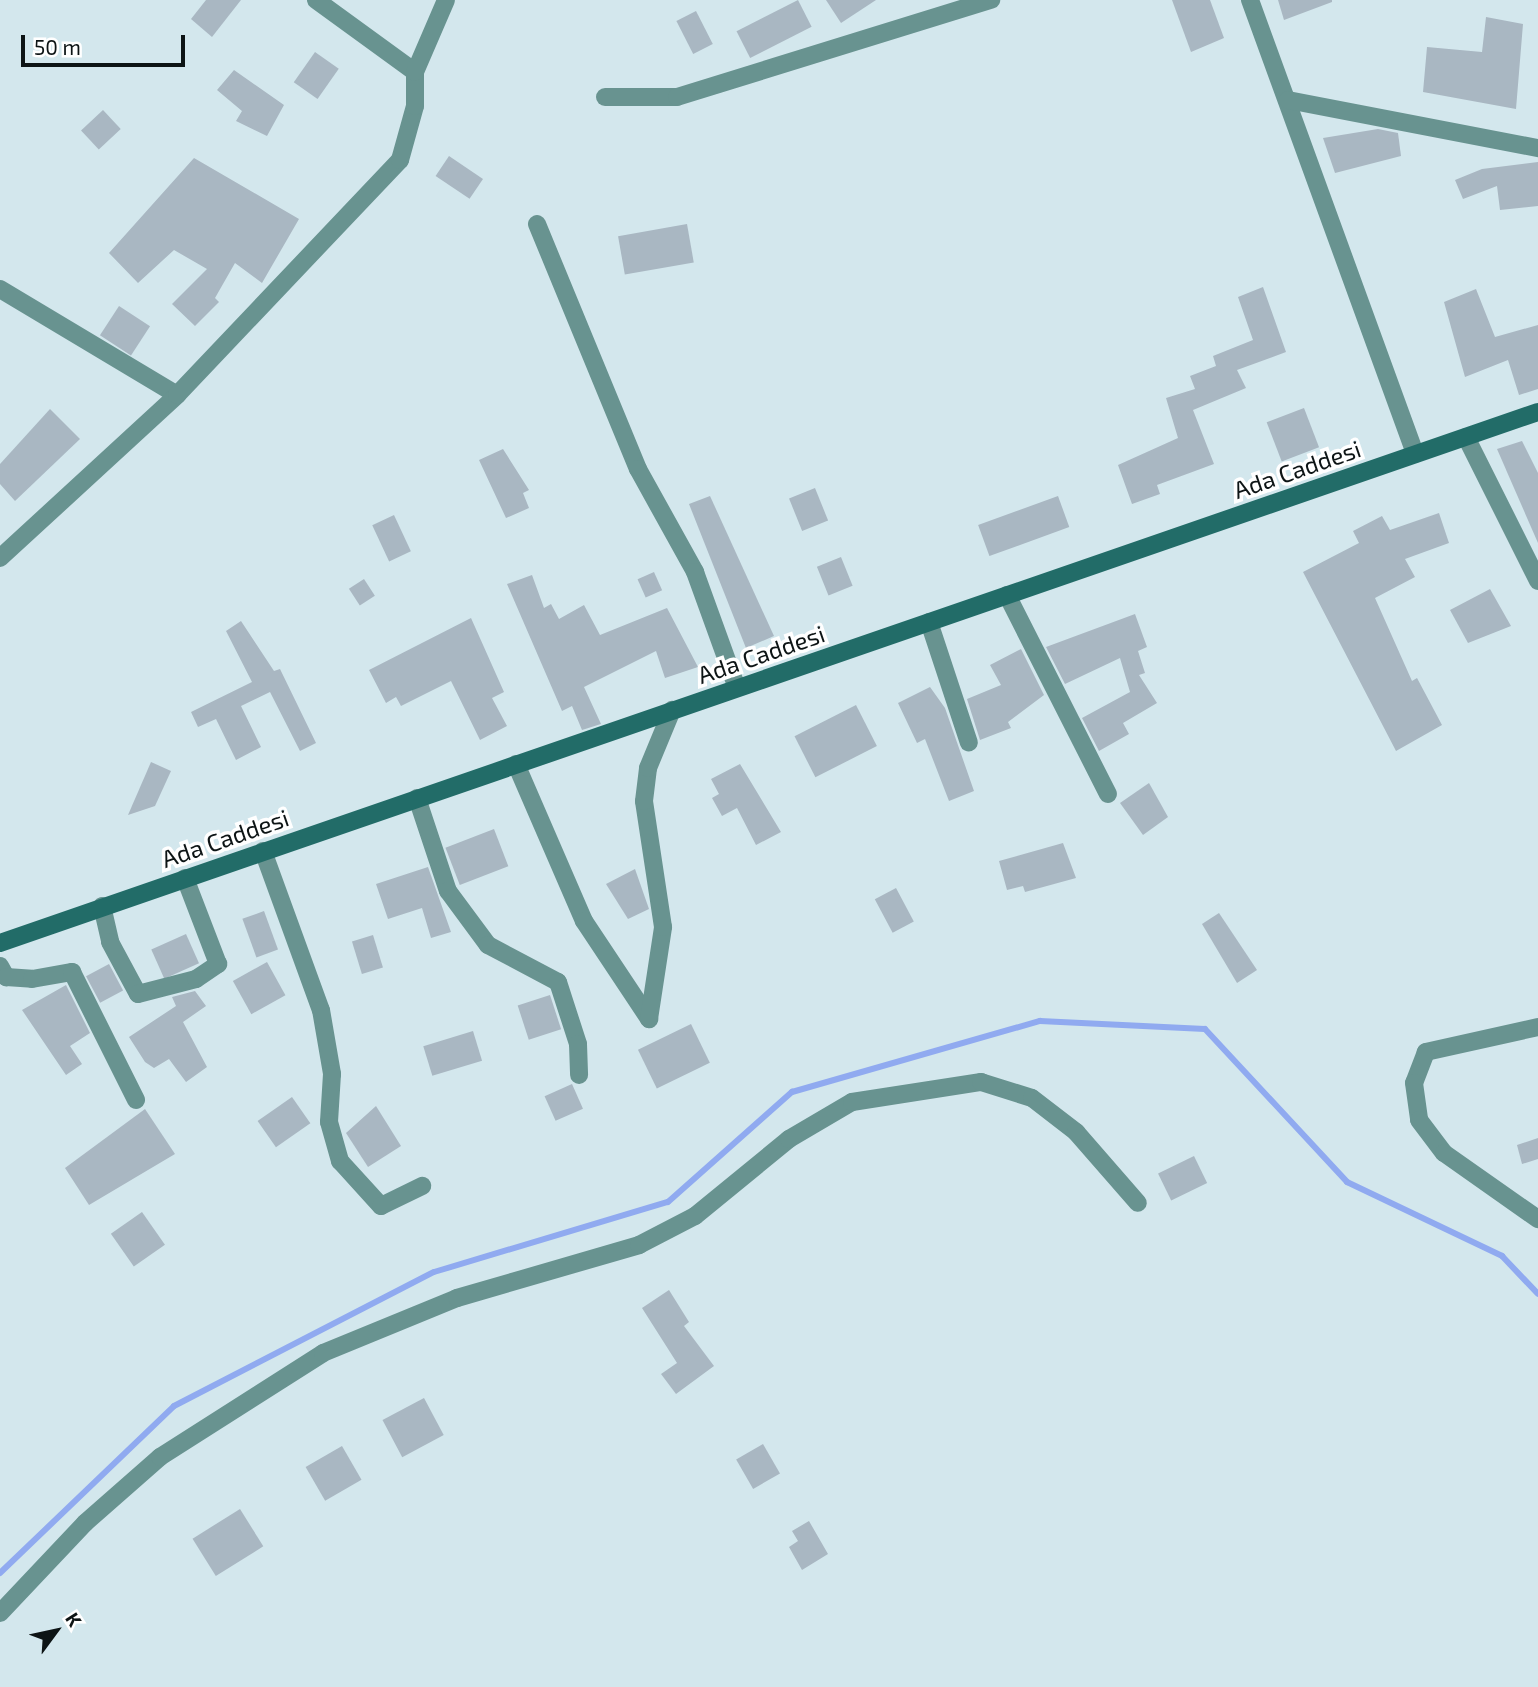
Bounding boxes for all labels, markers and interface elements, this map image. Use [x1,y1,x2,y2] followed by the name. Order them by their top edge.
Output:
[24,21,189,65] scale bar
[34,34,81,59] text: 50 m
[1230,434,1364,504] street label: Ada Caddesi
[694,619,828,689] street label: Ada Caddesi
[158,803,292,873] street label: Ada Caddesi
[21,1596,91,1666] north arrow
[61,1608,87,1631] text: K

